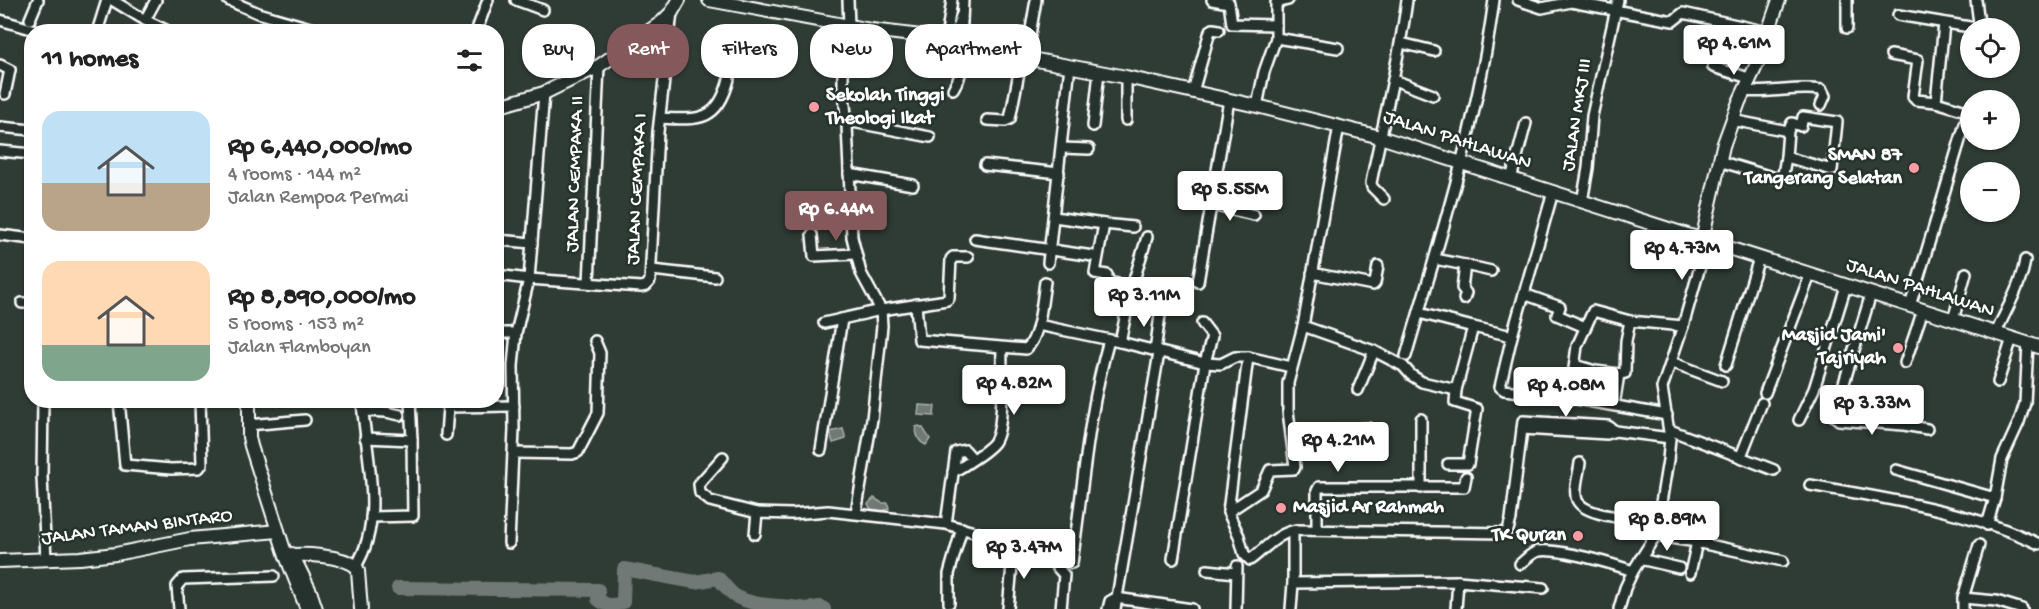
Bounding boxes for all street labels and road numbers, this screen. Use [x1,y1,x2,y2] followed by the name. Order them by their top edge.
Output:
[1558,57,1598,173] street label: JALAN MKJ III
[562,95,590,253] street label: JALAN CEMPAKA II
[1380,106,1534,176] street label: JALAN PAHLAWAN
[623,113,653,265] street label: JALAN CEMPAKA I
[1843,254,1997,324] street label: JALAN PAHLAWAN
[40,505,234,551] street label: JALAN TAMAN BINTARO

